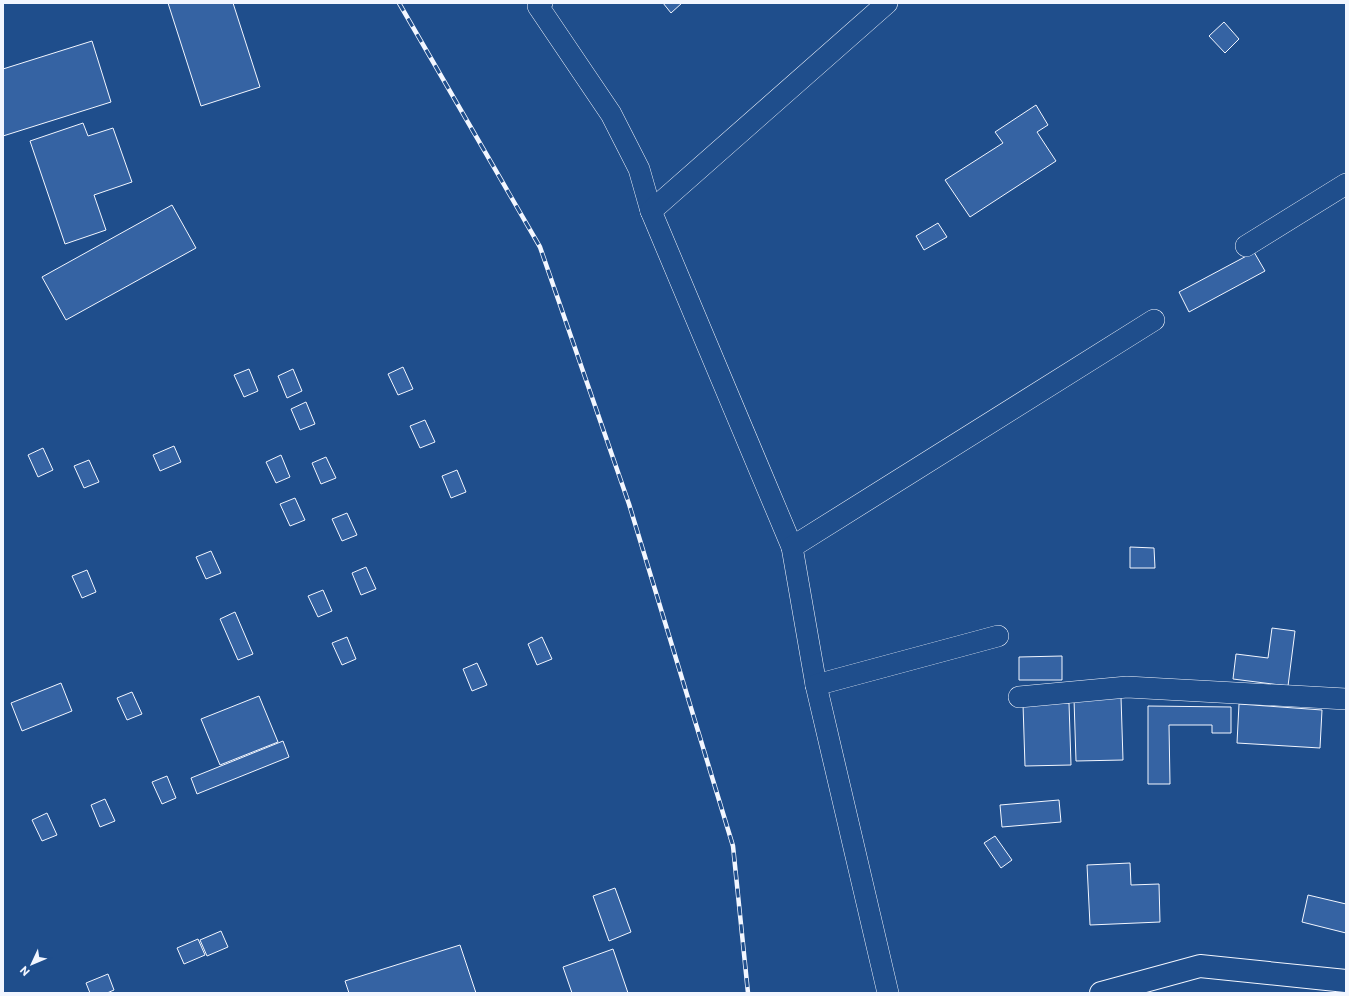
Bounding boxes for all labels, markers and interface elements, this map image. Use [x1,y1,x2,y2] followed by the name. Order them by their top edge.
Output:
[12,944,52,984] north arrow
[17,964,32,979] text: N

